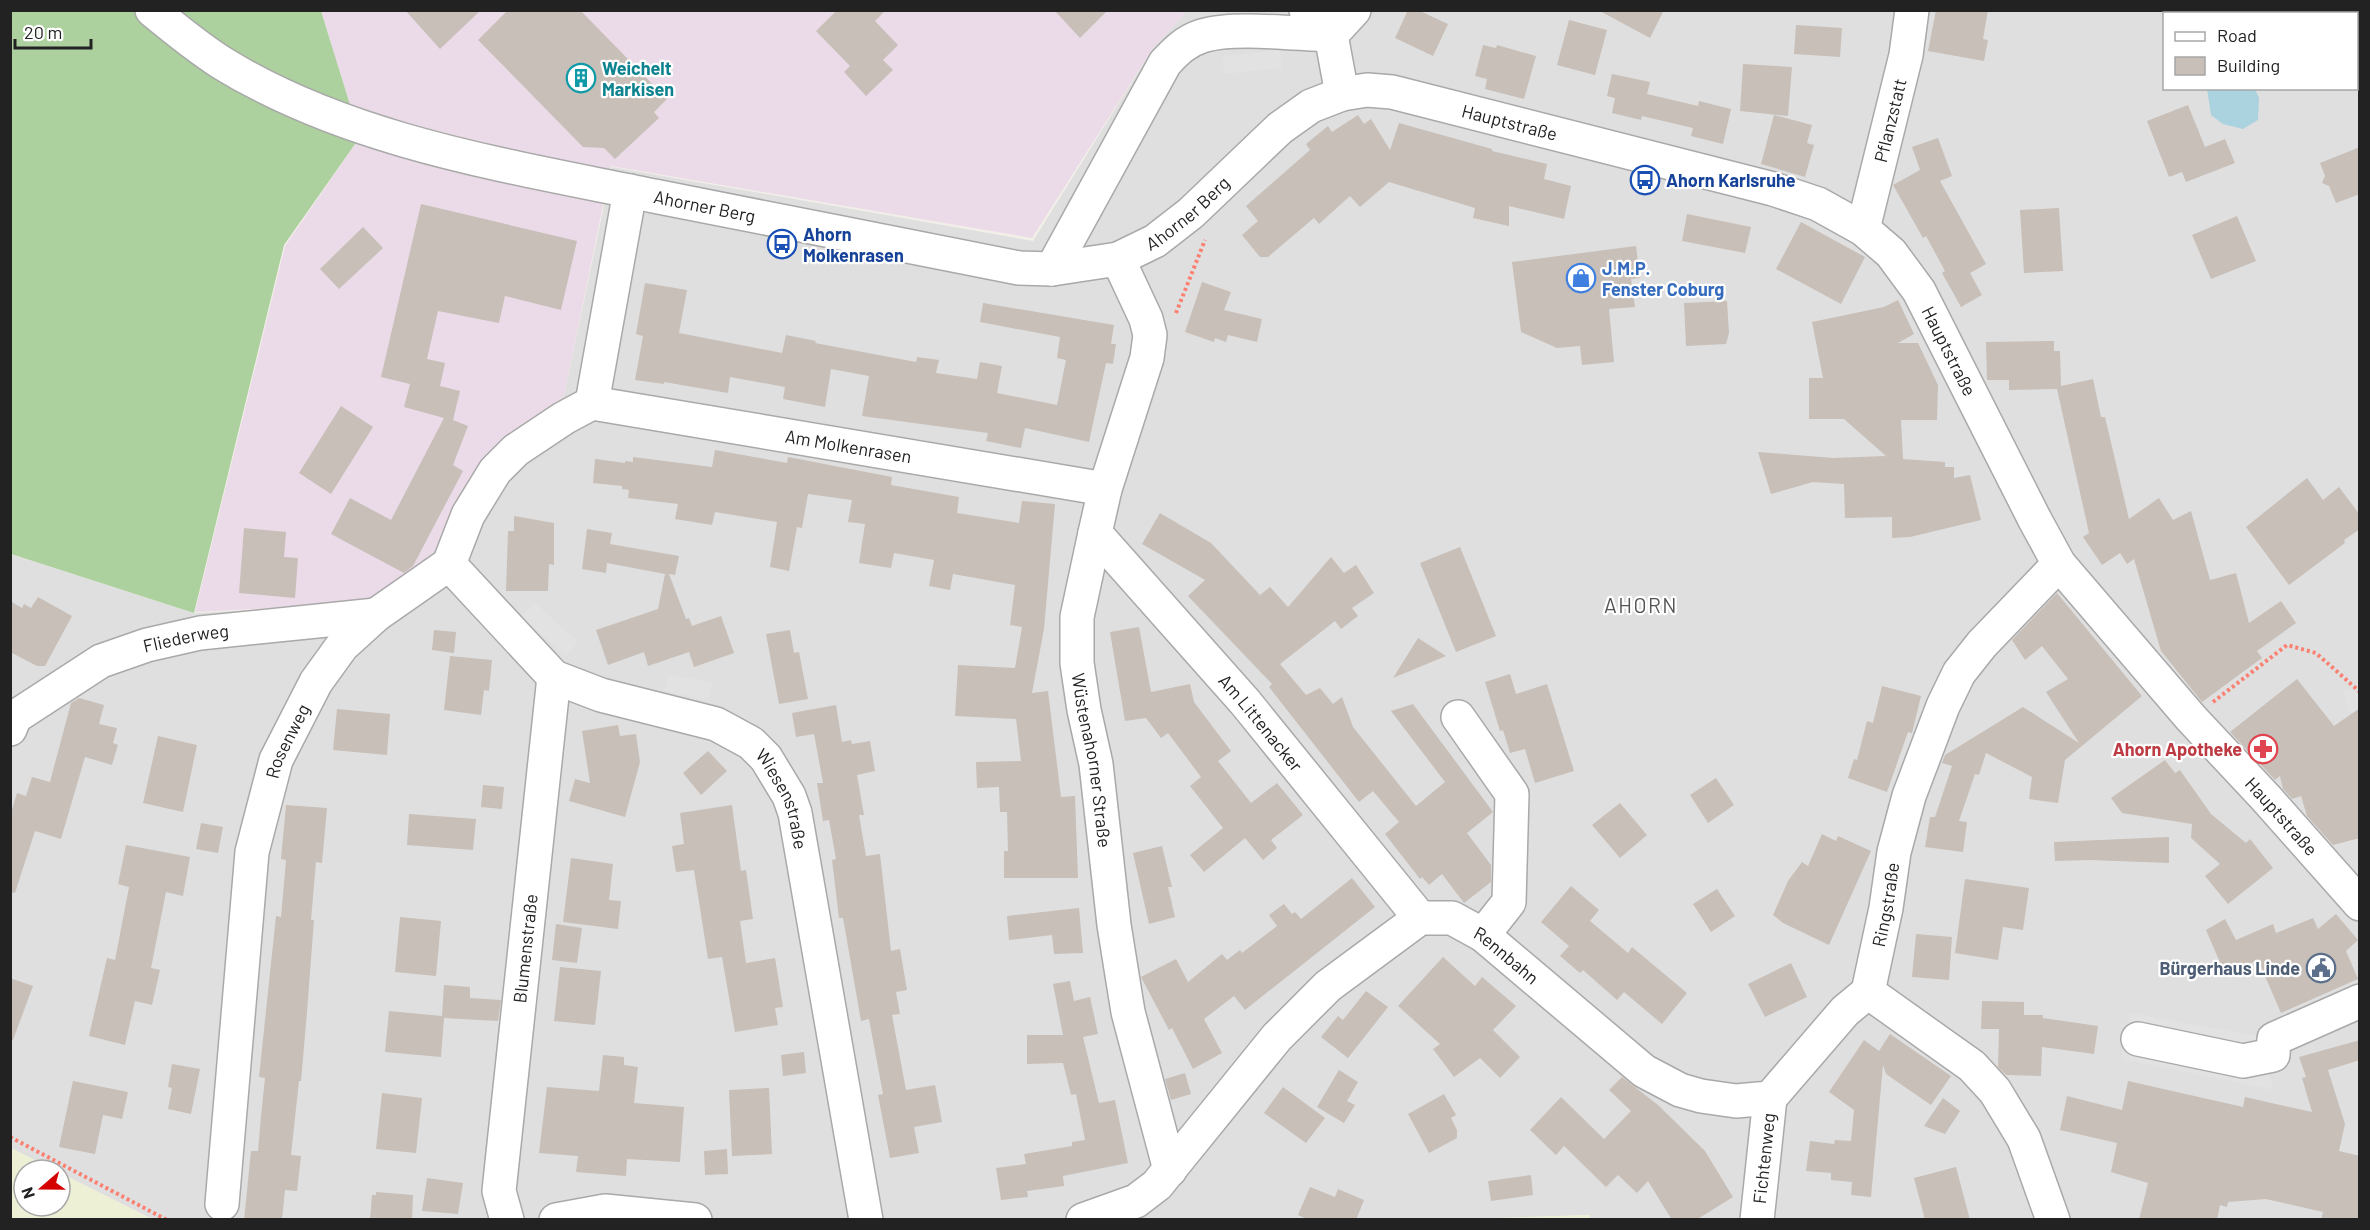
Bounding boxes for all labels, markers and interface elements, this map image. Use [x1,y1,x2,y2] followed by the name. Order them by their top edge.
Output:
[15,12,92,50] scale bar
[2163,12,2358,90] legend
[24,21,62,43] text: 20 m
[2217,24,2257,46] text: Road
[2217,54,2280,76] text: Building
[602,57,674,100] place label: Weichelt Markisen
[565,62,597,94] building icon: Weichelt Markisen
[1869,76,1911,164] street label: Pflanzstatt
[1460,99,1560,145] street label: Hauptstraße
[1629,164,1661,196] bus stop icon: Ahorn Karlsruhe
[1666,169,1796,191] place label: Ahorn Karlsruhe
[1142,171,1234,255] street label: Ahorner Berg
[652,185,757,227] street label: Ahorner Berg
[803,223,904,266] place label: Ahorn Molkenrasen
[766,228,798,260] bus stop icon: Ahorn Molkenrasen
[1602,257,1724,300] place label: J.M.P. Fenster Coburg
[1565,262,1597,294] shop icon: J.M.P. Fenster Coburg
[1917,302,1981,400] street label: Hauptstraße
[783,425,913,467] street label: Am Molkenrasen
[1604,592,1678,617] district label: AHORN
[141,619,230,657] street label: Fliederweg
[1214,669,1308,776] street label: Am Littenacker
[1068,671,1116,849] street label: Wüstenahorner Straße
[261,700,314,781] street label: Rosenweg
[2247,733,2279,765] pharmacy icon: Ahorn Apotheke
[2113,738,2242,760] place label: Ahorn Apotheke
[752,744,812,851] street label: Wiesenstraße
[2241,772,2322,860] street label: Hauptstraße
[1867,861,1903,949] street label: Ringstraße
[508,893,542,1004] street label: Blumenstraße
[1470,921,1544,989] street label: Rennbahn
[2305,952,2337,984] public building icon: Bürgerhaus Linde
[2159,957,2300,979] place label: Bürgerhaus Linde
[1748,1112,1779,1205] street label: Fichtenweg
[12,1158,72,1218] north arrow
[17,1185,38,1202] text: N

